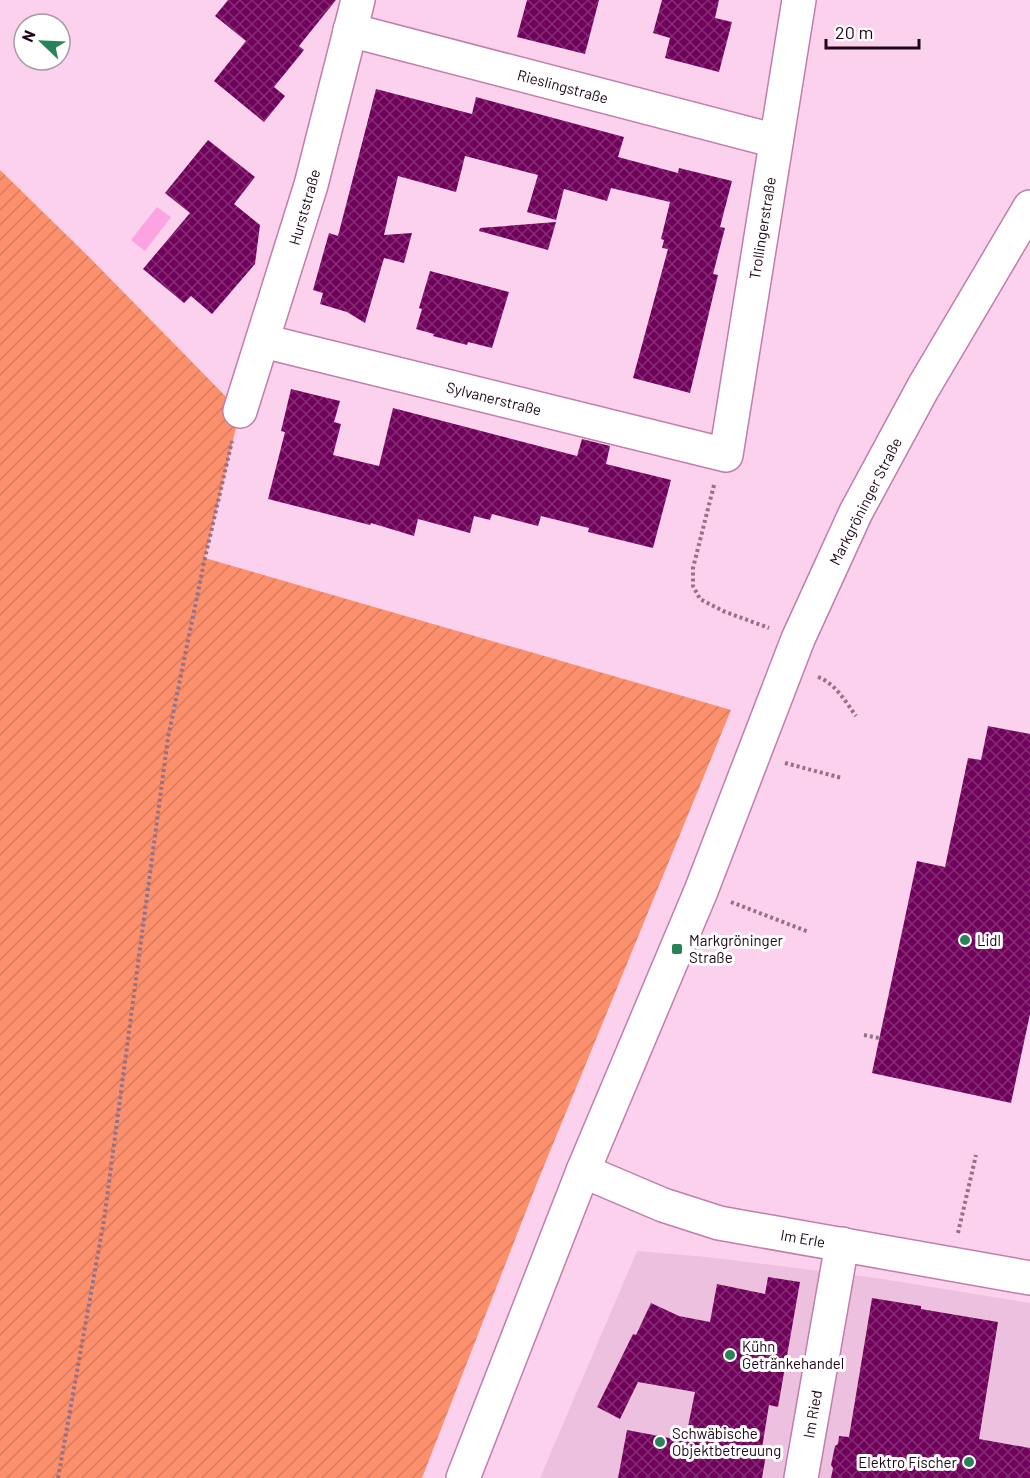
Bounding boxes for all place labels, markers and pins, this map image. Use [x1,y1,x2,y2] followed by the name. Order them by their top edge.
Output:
[689,931,784,966] place label: Markgröninger Straße
[977,931,1001,949] place label: Lidl
[958,933,972,947] marker: Lidl
[670,942,684,956] marker: Markgröninger Straße
[742,1337,844,1372] place label: Kühn Getränkehandel
[723,1348,737,1362] marker: Kühn Getränkehandel
[672,1424,781,1459] place label: Schwäbische Objektbetreuung
[653,1435,667,1449] marker: Schwäbische Objektbetreuung
[858,1453,958,1471] place label: Elektro Fischer
[962,1455,976,1469] marker: Elektro Fischer

